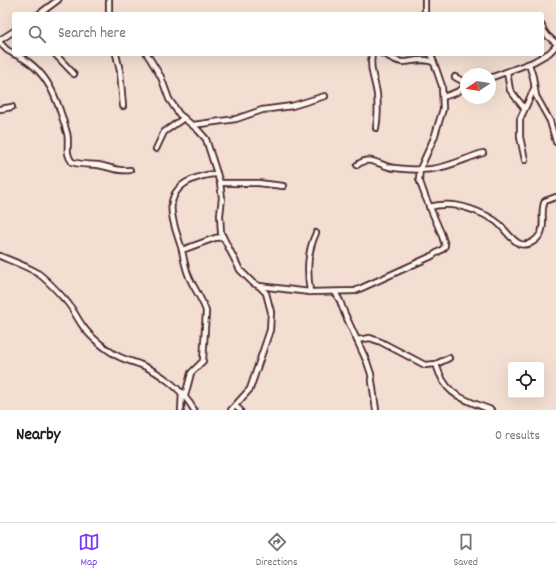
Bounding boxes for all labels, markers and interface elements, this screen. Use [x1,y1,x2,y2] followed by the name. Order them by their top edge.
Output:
[12,12,544,56] search box
[26,23,48,45] icon: search
[58,23,126,45] text: Search here
[460,68,496,104] north arrow
[508,362,544,398] map controls
[508,362,544,398] button: locate
[16,424,60,448] text: Nearby
[495,427,540,446] text: 0 results
[78,531,100,571] tab: Map
[256,531,298,571] tab: Directions
[453,531,478,571] tab: Saved

